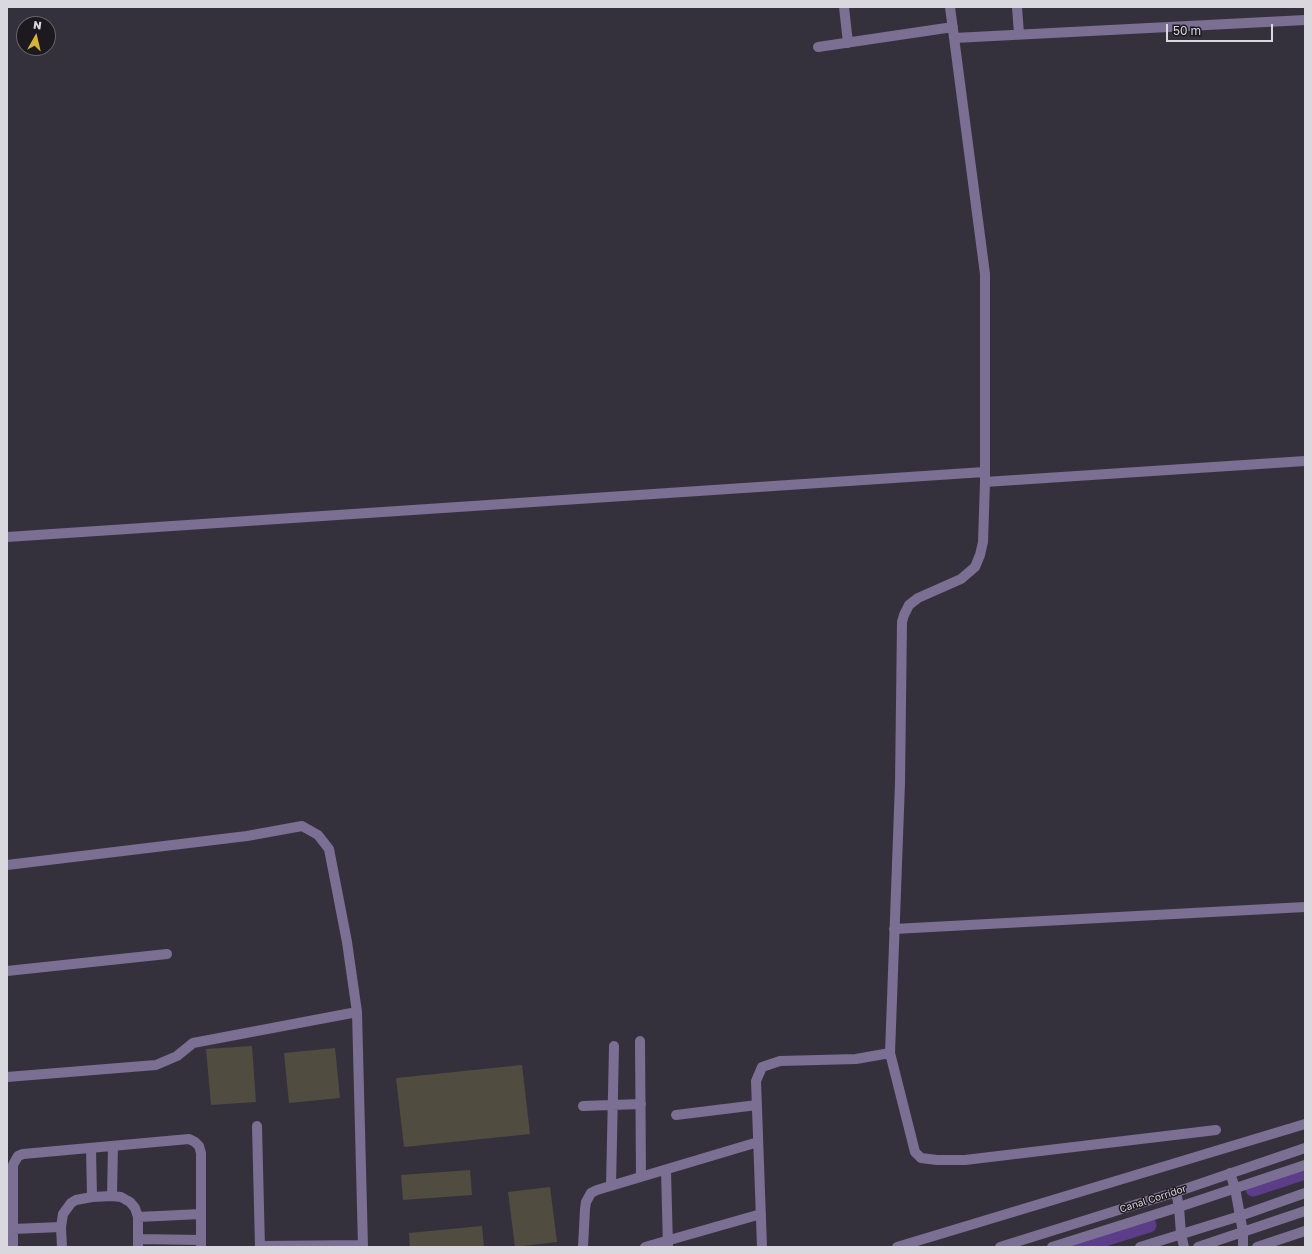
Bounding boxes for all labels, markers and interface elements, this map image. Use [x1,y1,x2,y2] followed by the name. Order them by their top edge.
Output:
[16,16,56,56] north arrow
[1168,16,1275,42] scale bar
[33,18,43,32] text: N
[1173,23,1201,38] text: 50 m
[1118,1183,1188,1215] street label: Canal Corridor

